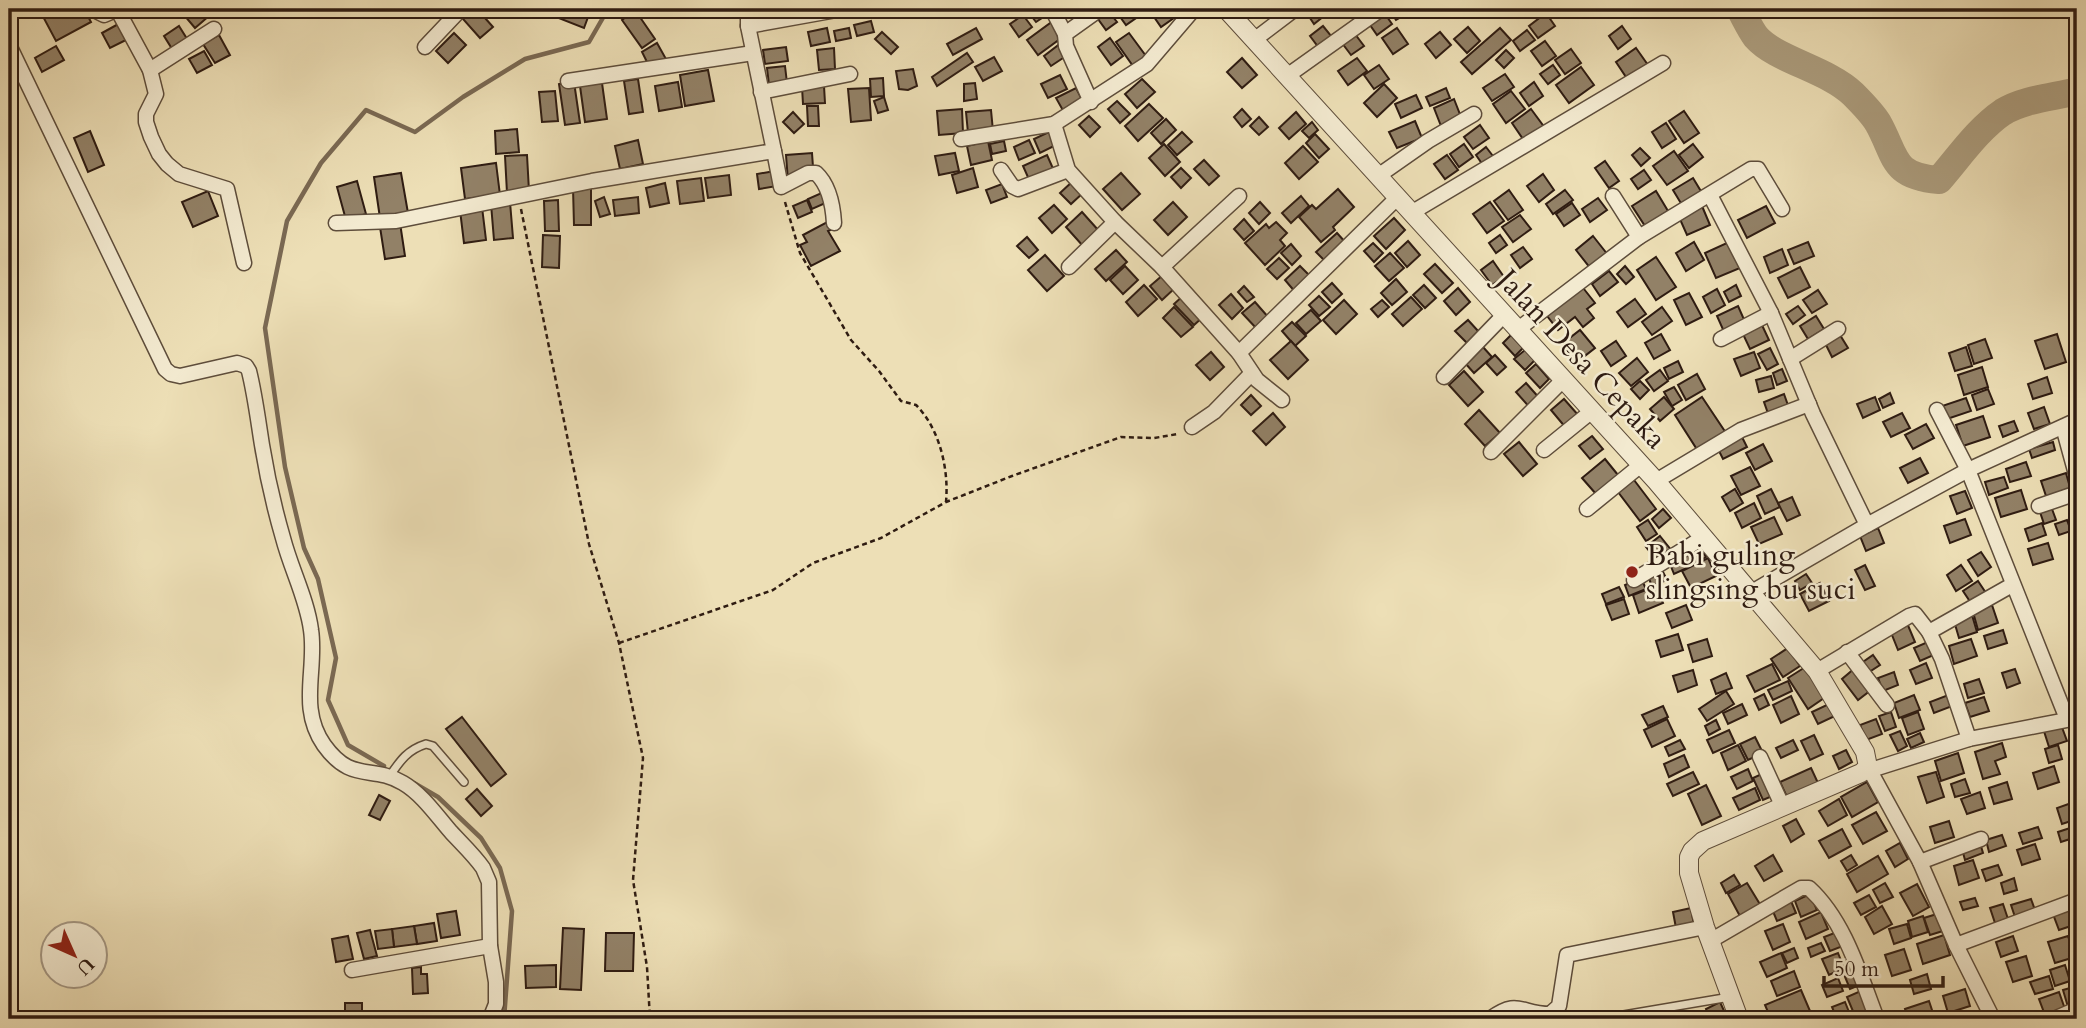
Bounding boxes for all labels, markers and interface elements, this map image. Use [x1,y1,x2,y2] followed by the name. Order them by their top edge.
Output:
[1485,257,1676,458] street label: Jalan Desa Cepaka
[1646,535,1856,610] place label: Babi guling slingsing bu suci
[1624,564,1640,580] marker: Babi guling slingsing bu suci
[38,920,108,990] north arrow
[1824,944,1942,988] scale bar
[70,952,100,981] text: U
[1834,955,1879,984] text: 50 m

